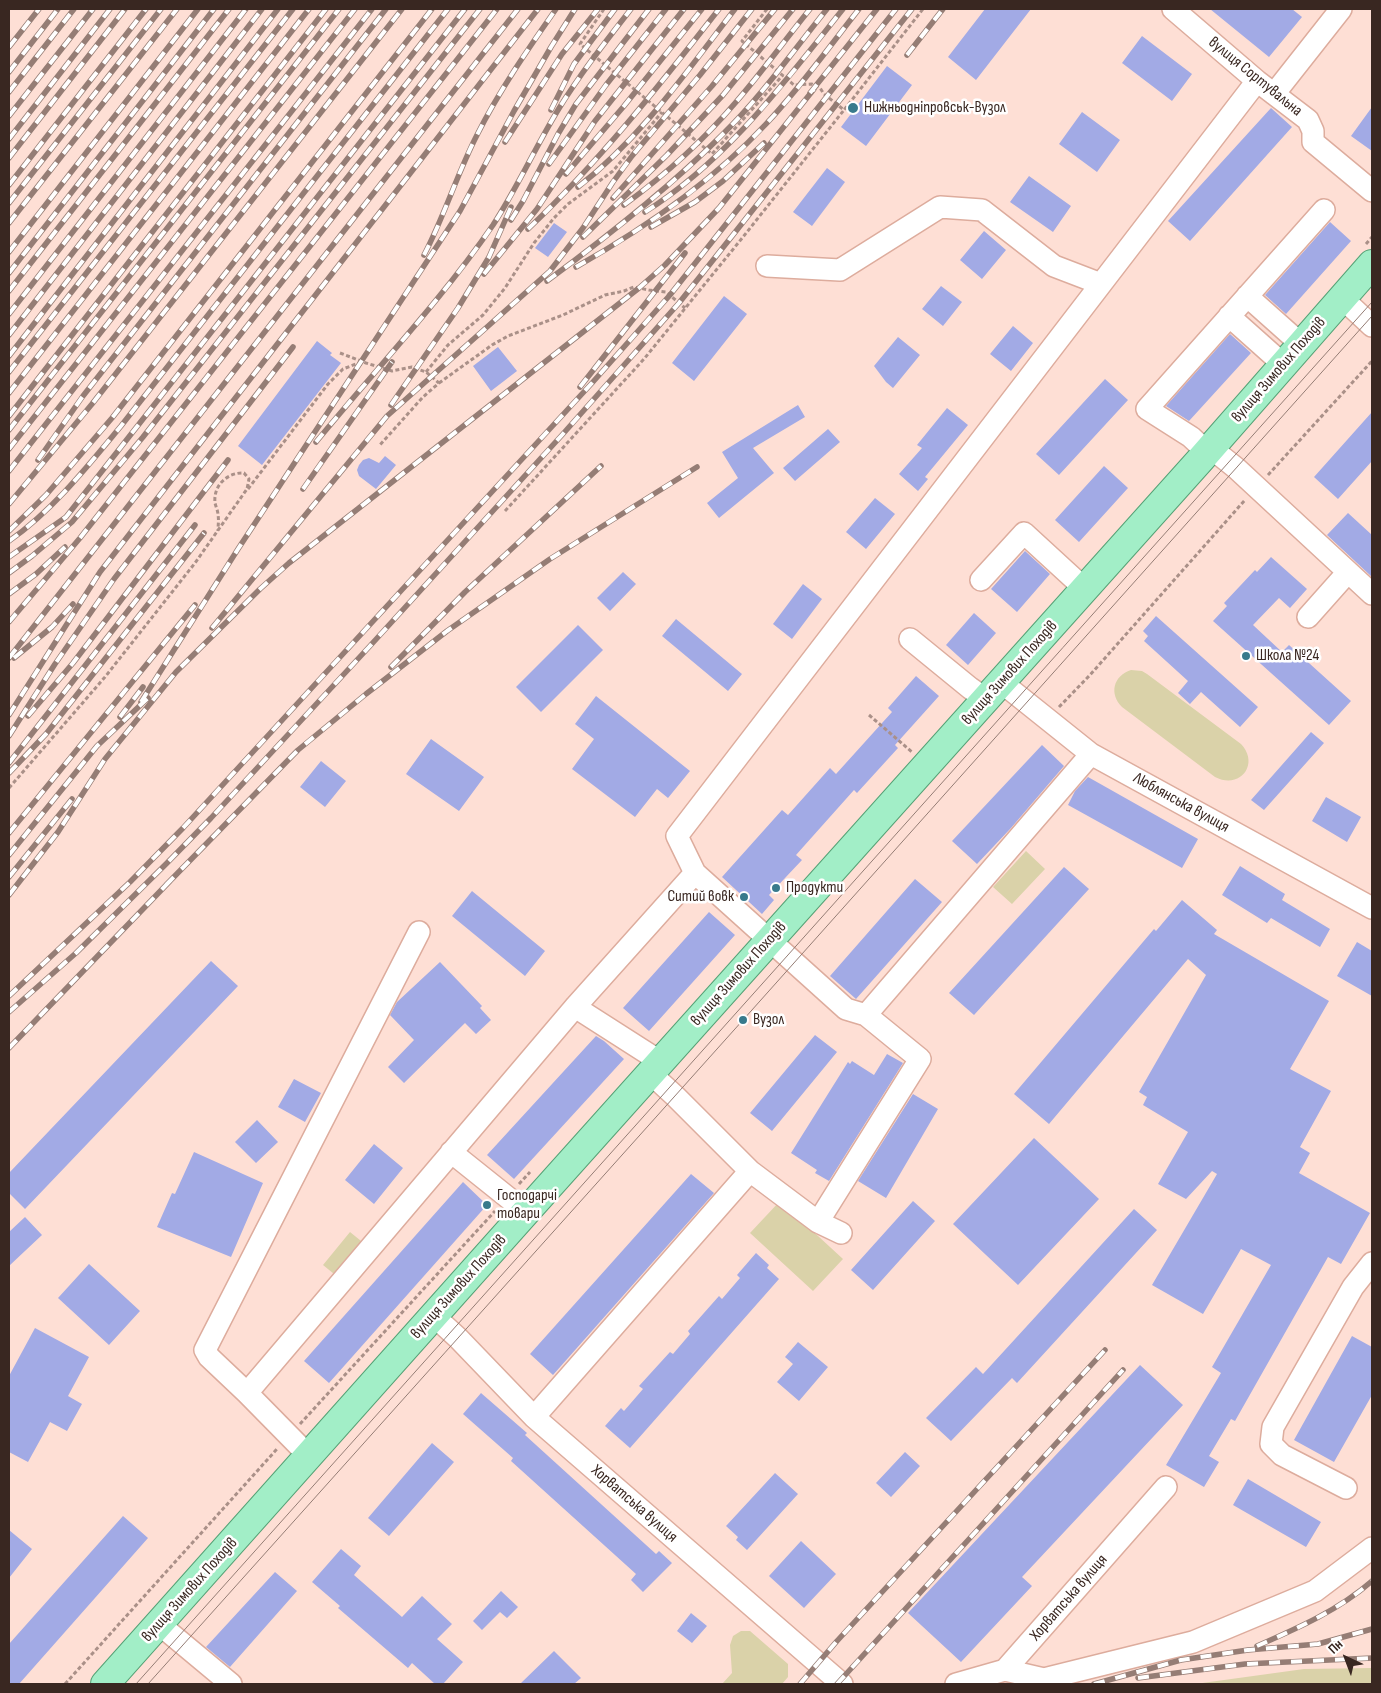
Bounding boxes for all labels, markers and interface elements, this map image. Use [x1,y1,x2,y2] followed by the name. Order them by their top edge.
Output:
[1204,33,1306,121] street label: вулиця Сортувальна
[864,98,1006,118] place label: Нижньодніпровськ-Вузол
[846,101,860,115] marker: Нижньодніпровськ-Вузол
[1228,313,1330,427] street label: вулиця Зимових Походів
[958,617,1062,729] street label: вулиця Зимових Походів
[1256,646,1319,666] place label: Школа №24
[1240,650,1252,662] marker: Школа №24
[1130,769,1232,837] street label: Люблянська вулиця
[786,878,843,898] place label: Продукти
[770,882,782,894] marker: Продукти
[667,887,734,907] place label: Ситий вовк
[738,891,750,903] marker: Ситий вовк
[687,918,791,1030] street label: вулиця Зимових Походів
[753,1010,784,1030] place label: Вузол
[737,1014,749,1026] marker: Вузол
[497,1186,557,1224] place label: Господарчі товари
[481,1199,493,1211] marker: Господарчі товари
[407,1231,511,1343] street label: вулиця Зимових Походів
[587,1461,681,1547] street label: Хорватська вулиця
[138,1534,242,1646] street label: вулиця Зимових Походів
[1026,1551,1112,1645] street label: Хорватська вулиця
[1321,1633,1371,1683] north arrow
[1325,1636,1346,1658] text: Пн

